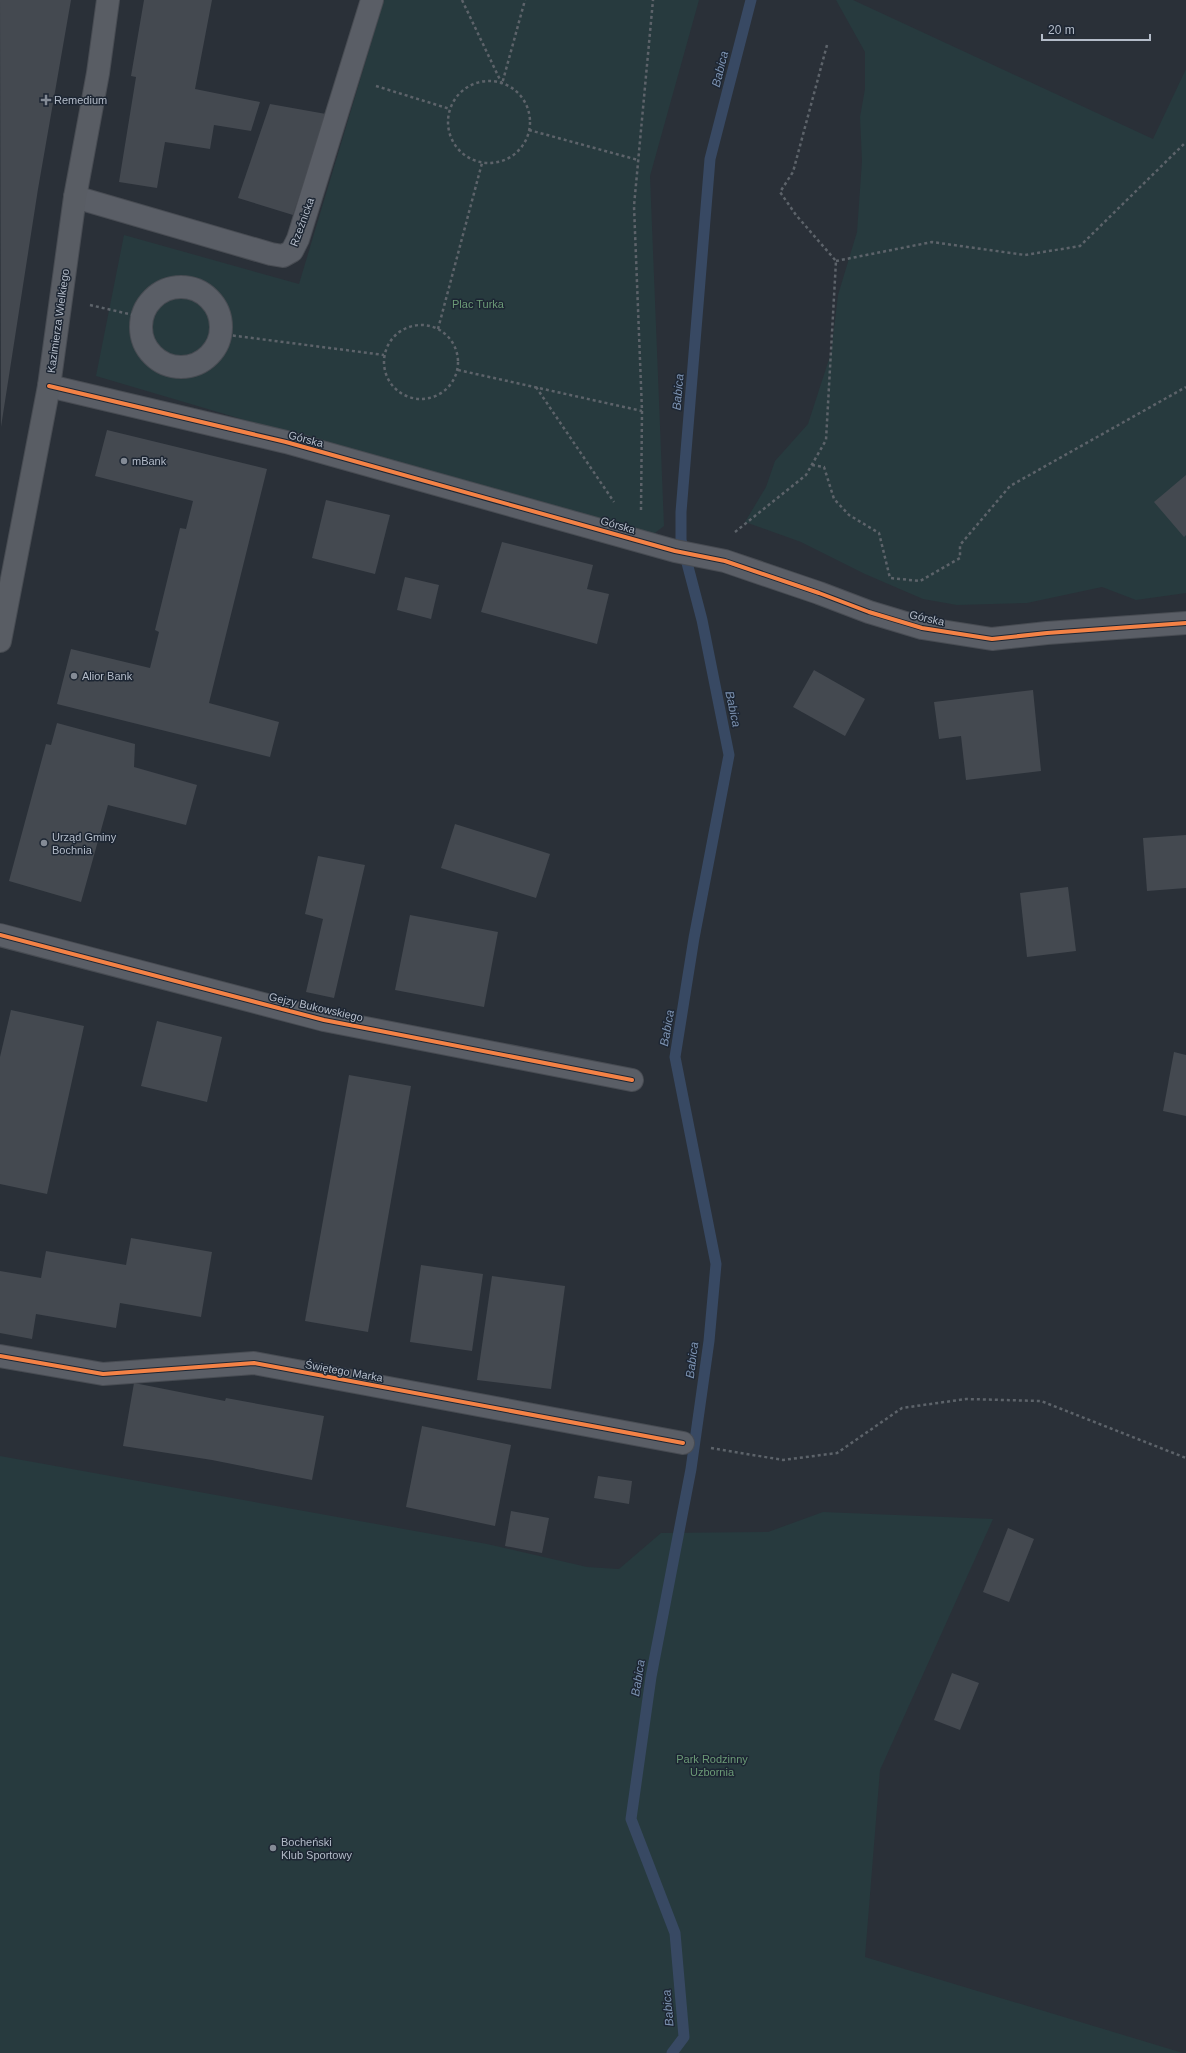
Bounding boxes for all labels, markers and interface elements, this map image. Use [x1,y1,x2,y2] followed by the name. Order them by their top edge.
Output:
[1042,16,1150,42] scale bar
[1048,23,1075,37] text: 20 m
[709,49,731,88] water label: Babica
[54,94,107,106] place label: Remedium
[41,95,51,105] marker: Remedium
[288,195,317,248] street label: Rzeźnicka
[45,268,71,374] street label: Kazimierza Wielkiego
[452,298,505,310] park label: Plac Turka
[669,373,687,411] water label: Babica
[287,429,326,450] street label: Górska
[132,455,167,467] place label: mBank
[119,456,129,466] marker: mBank
[599,514,638,536] street label: Górska
[908,608,946,628] street label: Górska
[82,670,133,682] place label: Alior Bank
[69,671,79,681] marker: Alior Bank
[722,690,744,729] water label: Babica
[52,831,117,856] place label: Urząd Gminy Bochnia
[39,838,49,848] marker: Urząd Gminy Bochnia
[268,990,364,1024] street label: Gejzy Bukowskiego
[657,1008,677,1047] water label: Babica
[683,1341,701,1379] water label: Babica
[304,1358,385,1384] street label: Świętego Marka
[628,1658,648,1697] water label: Babica
[676,1753,748,1778] park label: Park Rodzinny Uzbornia
[281,1836,352,1861] place label: Bocheński Klub Sportowy
[268,1843,278,1853] marker: Bocheński Klub Sportowy
[659,1989,677,2027] water label: Babica

